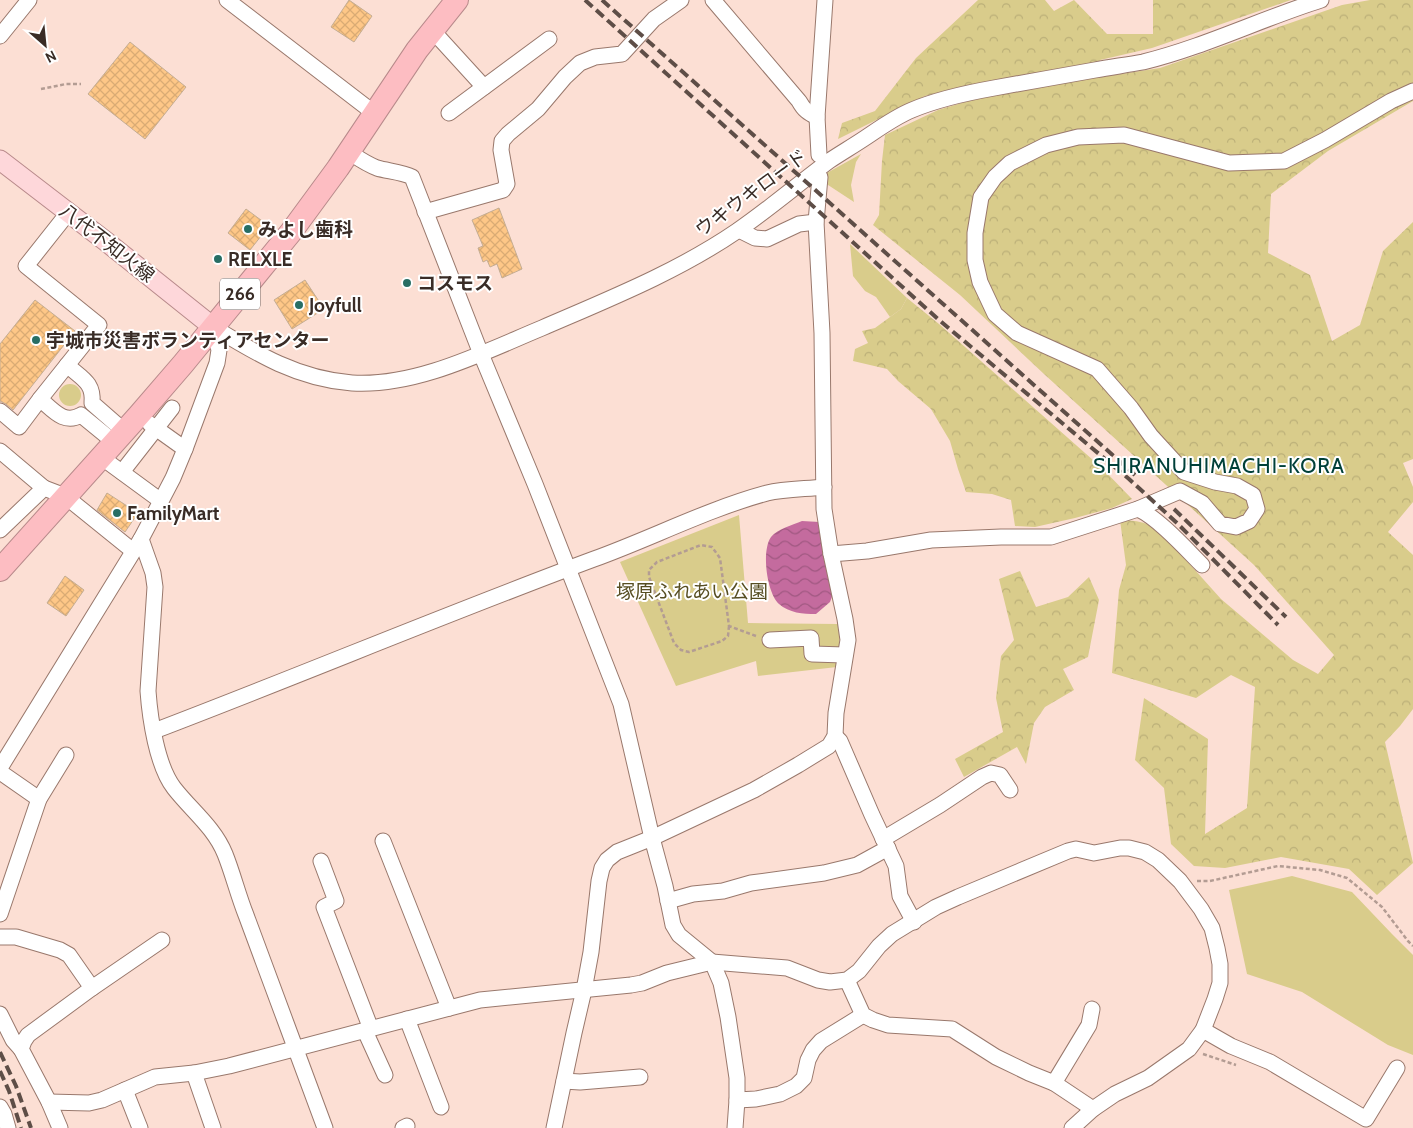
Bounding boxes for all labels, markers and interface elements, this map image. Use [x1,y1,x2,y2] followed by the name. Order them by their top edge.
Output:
[20,20,70,70] north arrow
[42,46,59,67] text: N
[690,145,812,241] street label: ウキウキロード
[55,199,159,287] street label: 八代不知火線
[258,218,353,241] place label: みよし歯科
[242,223,254,235] marker: みよし歯科
[228,248,293,271] place label: RELXLE
[212,253,224,265] marker: RELXLE
[417,272,493,295] place label: コスモス
[401,277,413,289] marker: コスモス
[220,278,260,310] road number: 266
[308,294,362,317] place label: Joyfull
[293,299,305,311] marker: Joyfull
[46,329,329,352] place label: 宇城市災害ボランティアセンター
[30,334,42,346] marker: 宇城市災害ボランティアセンター
[1093,453,1345,478] district label: SHIRANUHIMACHI-KORA
[127,502,220,525] place label: FamilyMart
[111,507,123,519] marker: FamilyMart
[616,580,768,603] park label: 塚原ふれあい公園

